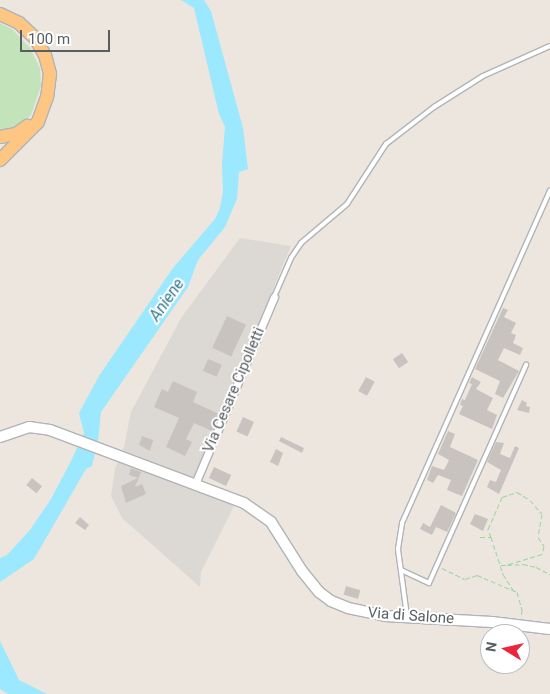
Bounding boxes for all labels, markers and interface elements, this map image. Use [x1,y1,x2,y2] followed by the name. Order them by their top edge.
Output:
[22,20,112,52] scale bar
[28,30,70,48] text: 100 m
[146,275,188,325] water label: Aniene
[199,325,269,455] street label: Via Cesare Cipolletti
[367,604,455,628] street label: Via di Salone
[480,624,530,674] north arrow
[482,641,500,653] text: N

